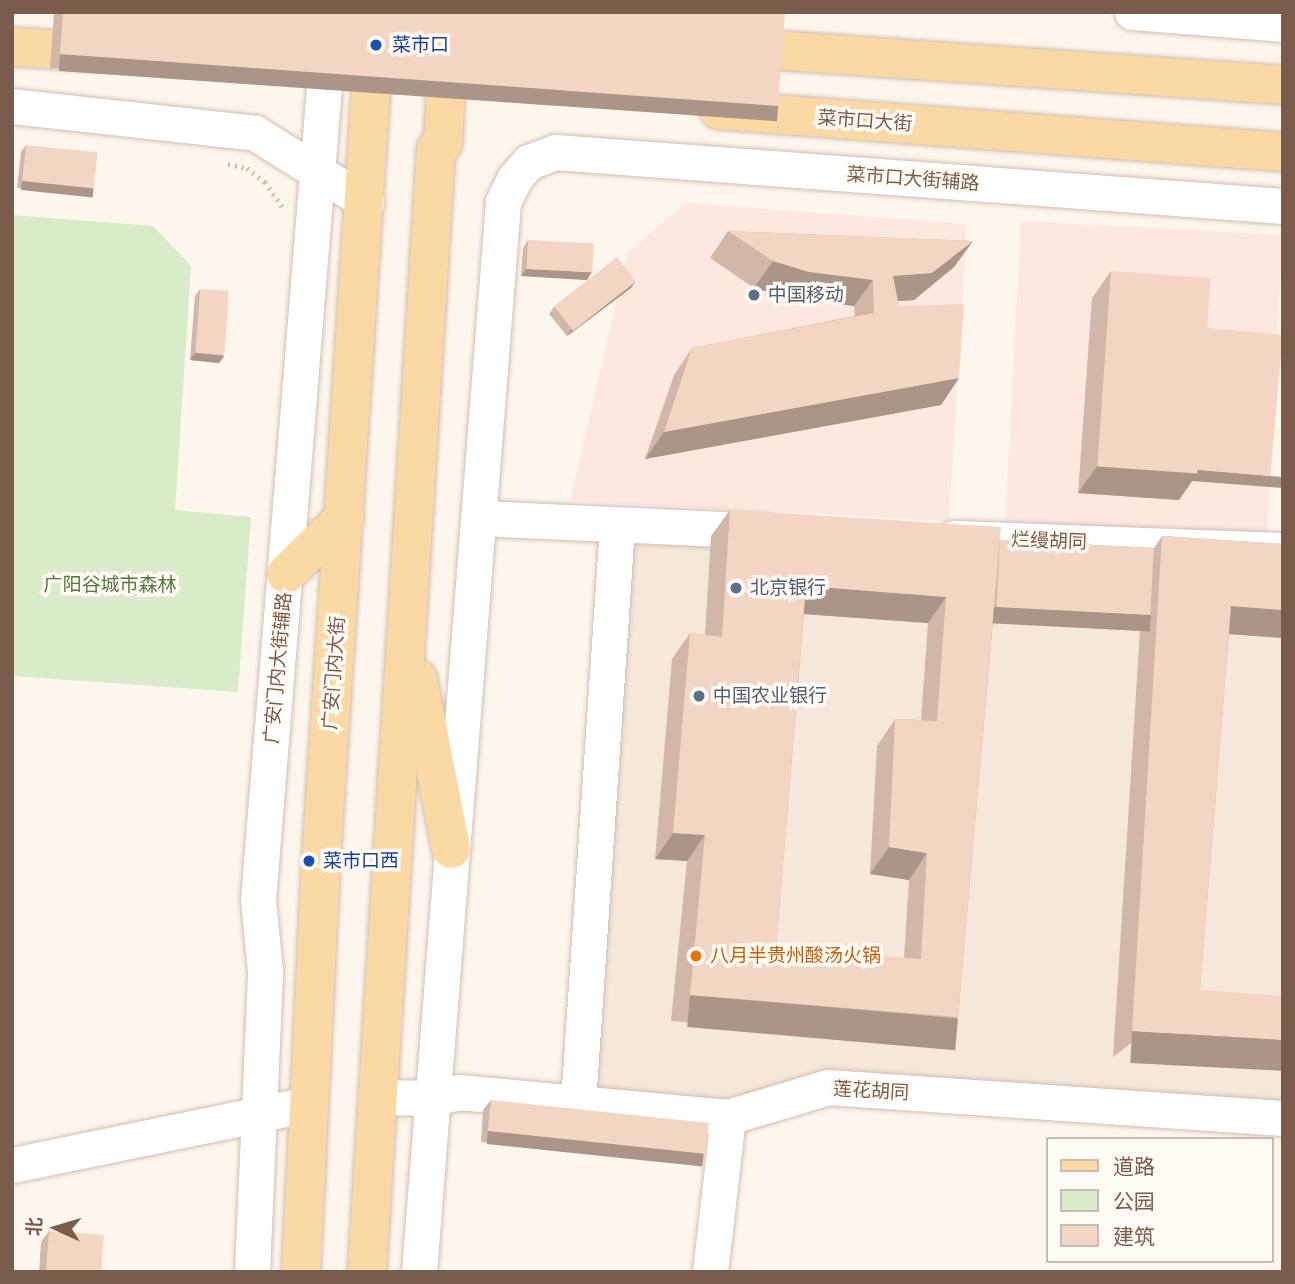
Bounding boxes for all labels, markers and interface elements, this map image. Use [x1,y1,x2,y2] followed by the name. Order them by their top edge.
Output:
[392,34,449,56] place label: 菜市口
[366,35,386,55] marker: 菜市口
[817,106,913,136] street label: 菜市口大街
[846,163,980,195] street label: 菜市口大街辅路
[768,284,844,306] place label: 中国移动
[746,287,762,303] marker: 中国移动
[1011,528,1087,554] street label: 烂缦胡同
[44,574,176,596] park label: 广阳谷城市森林
[750,577,826,599] place label: 北京银行
[728,580,744,596] marker: 北京银行
[260,591,296,745] street label: 广安门内大街辅路
[319,615,349,731] street label: 广安门内大街
[713,685,827,707] place label: 中国农业银行
[691,688,707,704] marker: 中国农业银行
[323,850,399,872] place label: 菜市口西
[301,853,317,869] marker: 菜市口西
[710,945,881,967] place label: 八月半贵州酸汤火锅
[688,948,704,964] marker: 八月半贵州酸汤火锅
[832,1078,910,1104] street label: 莲花胡同
[1046,1137,1274,1263] legend
[1113,1153,1155,1181] text: 道路
[1113,1188,1155,1216] text: 公园
[21,1193,91,1263] north arrow
[21,1216,48,1237] text: 北
[1113,1223,1155,1251] text: 建筑

